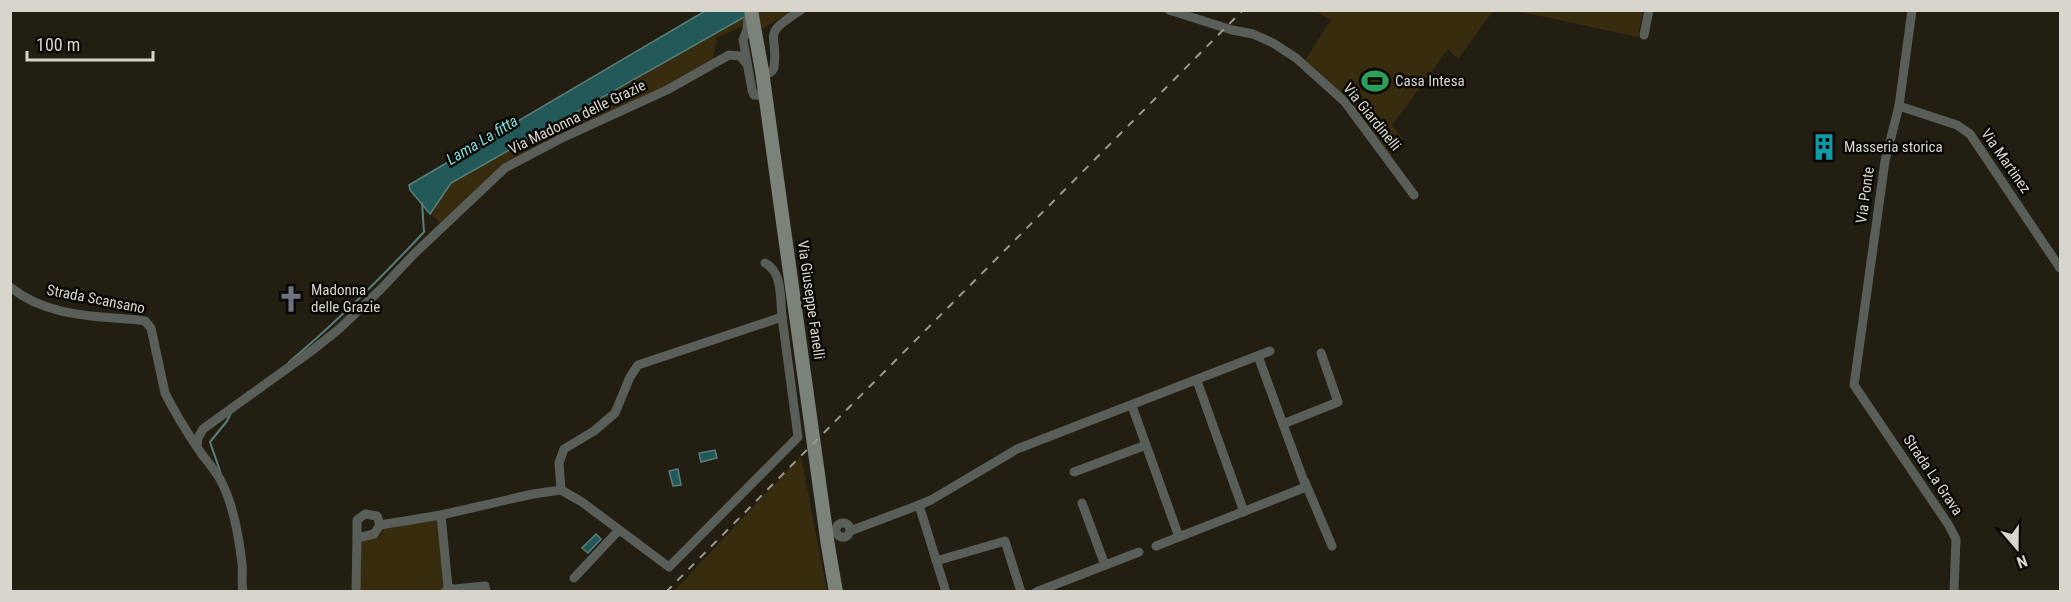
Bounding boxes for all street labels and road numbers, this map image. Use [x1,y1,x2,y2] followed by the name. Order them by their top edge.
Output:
[505,76,649,158] street label: Via Madonna delle Grazie
[1339,80,1405,154] street label: Via Giardinelli
[1977,125,2035,197] street label: Via Martinez
[1852,166,1878,224] street label: Via Ponte
[794,239,828,361] street label: Via Giuseppe Fanelli
[45,281,147,317] street label: Strada Scansano
[1899,431,1967,519] street label: Strada La Grava

